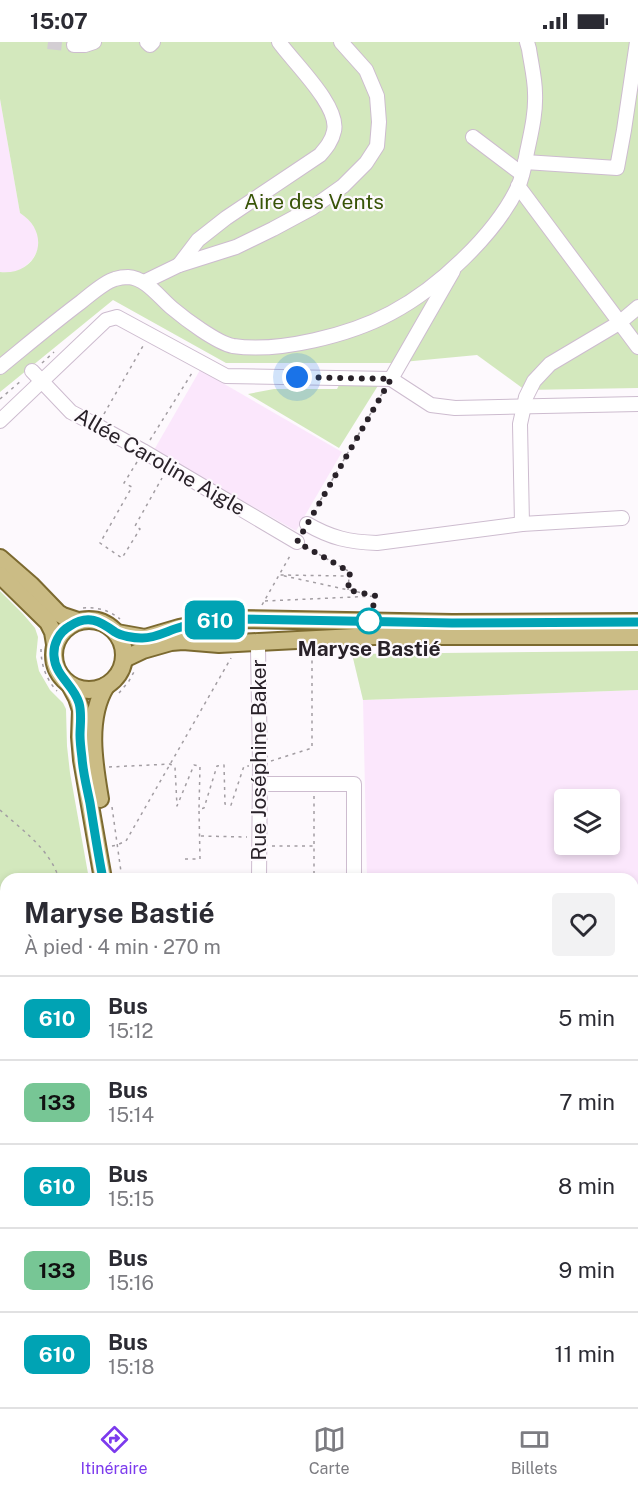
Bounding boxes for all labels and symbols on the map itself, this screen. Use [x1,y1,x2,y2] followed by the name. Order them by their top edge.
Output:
[244,189,384,214] park label: Aire des Vents
[282,362,312,392] your location
[70,403,250,521] street label: Allée Caroline Aigle
[180,600,250,640] line badge: 610
[356,608,382,634] marker: Maryse Bastié
[297,636,441,661] place label: Maryse Bastié
[246,659,271,861] street label: Rue Joséphine Baker

